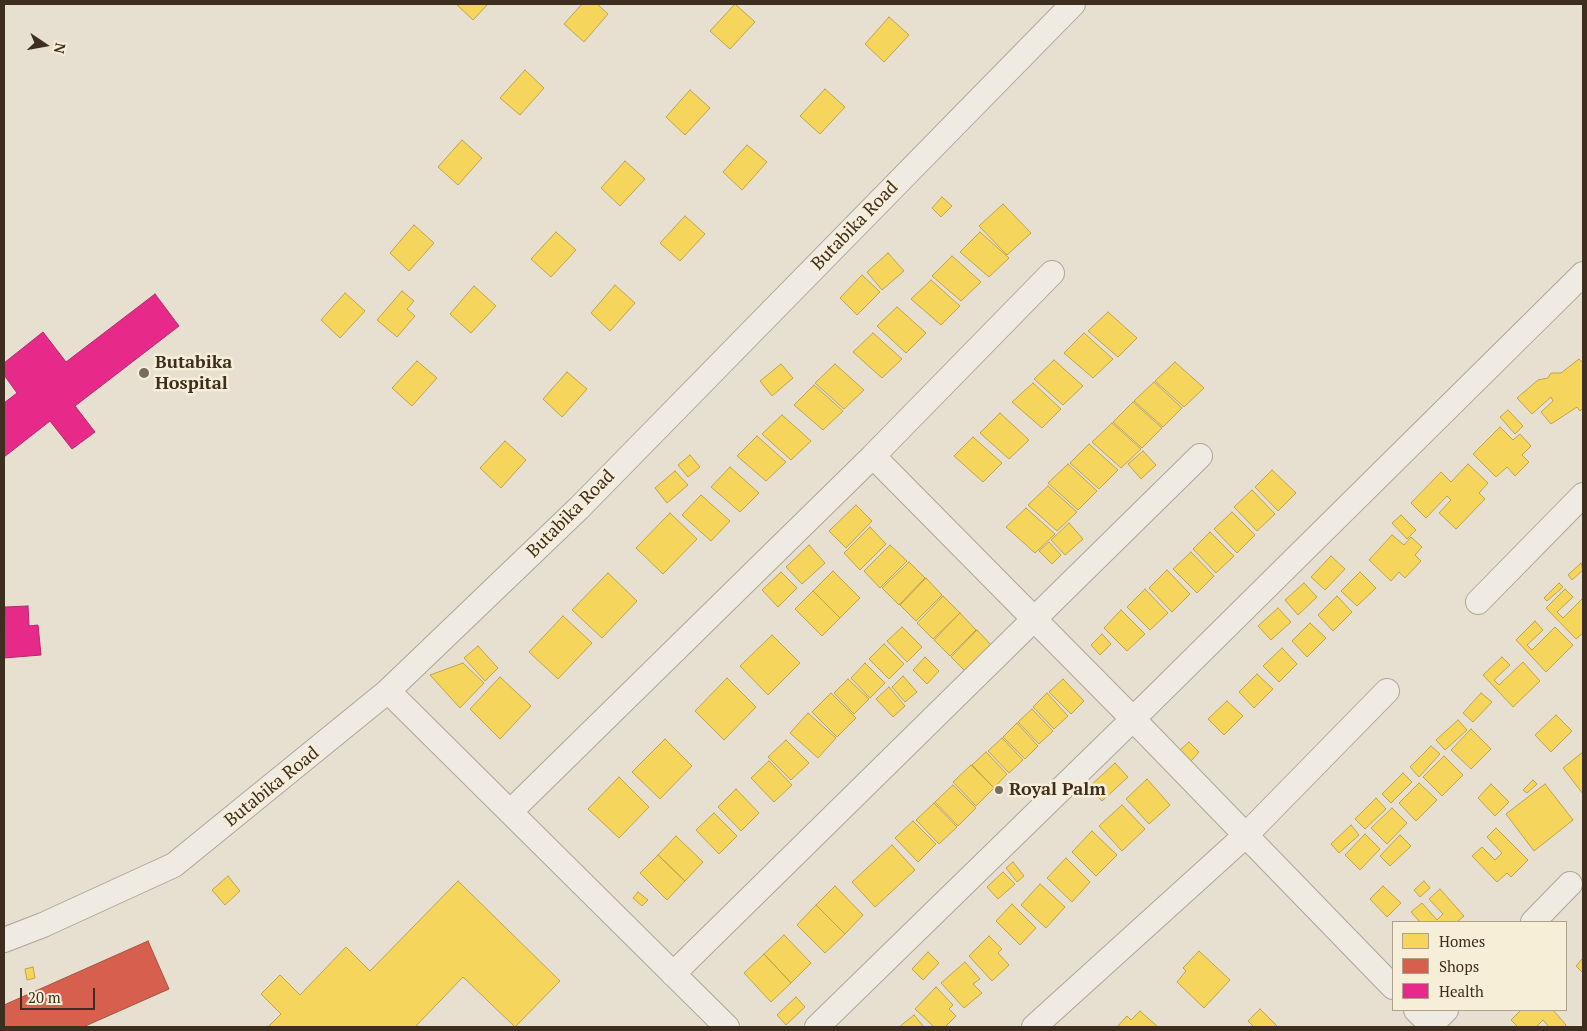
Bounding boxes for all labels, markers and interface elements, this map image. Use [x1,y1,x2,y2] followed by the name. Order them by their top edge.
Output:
[20,20,70,70] north arrow
[50,41,71,55] text: N
[807,177,903,275] street label: Butabika Road
[155,352,232,394] place label: Butabika Hospital
[137,366,151,380] marker: Butabika Hospital
[523,466,619,562] street label: Butabika Road
[220,742,324,832] street label: Butabika Road
[1009,779,1106,801] place label: Royal Palm
[993,784,1005,796] marker: Royal Palm
[1392,921,1567,1011] legend
[1439,931,1485,951] text: Homes
[1439,956,1479,976] text: Shops
[22,978,98,1010] scale bar
[1439,981,1484,1001] text: Health
[28,987,61,1007] text: 20 m

